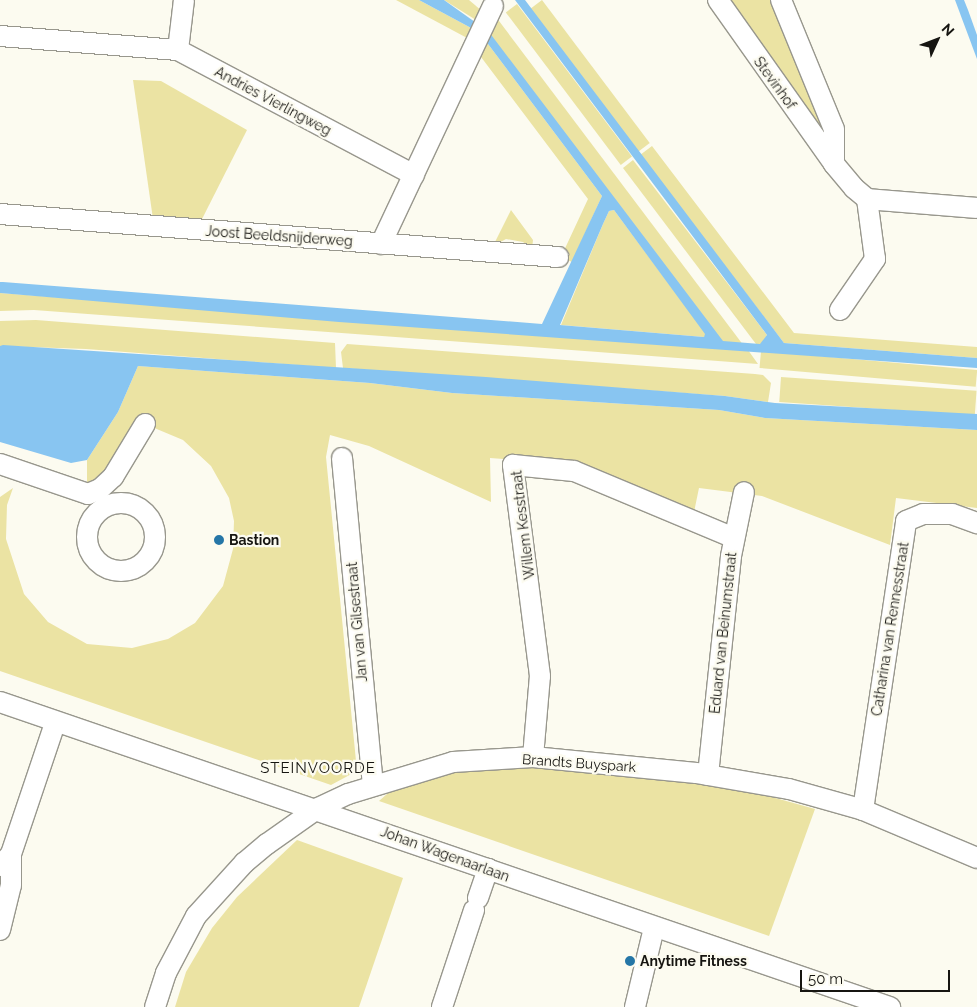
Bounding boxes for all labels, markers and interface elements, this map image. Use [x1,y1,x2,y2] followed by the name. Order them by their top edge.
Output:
[912,15,962,65] north arrow
[938,20,957,39] text: N
[750,54,800,112] street label: Stevinhof
[212,63,334,139] street label: Andries Vierlingweg
[205,222,353,250] street label: Joost Beeldsnijderweg
[508,470,538,580] street label: Willem Kesstraat
[229,532,279,548] place label: Bastion
[213,534,225,546] marker: Bastion
[868,541,912,717] street label: Catharina van Rennesstraat
[706,551,740,715] street label: Eduard van Beinumstraat
[343,561,371,683] street label: Jan van Gilsestraat
[521,751,637,775] street label: Brandts Buyspark
[259,760,377,778] district label: STEINVOORDE
[378,823,512,885] street label: Johan Wagenaarlaan
[640,953,747,969] place label: Anytime Fitness
[624,955,636,967] marker: Anytime Fitness
[802,960,952,992] scale bar
[808,970,843,988] text: 50 m

